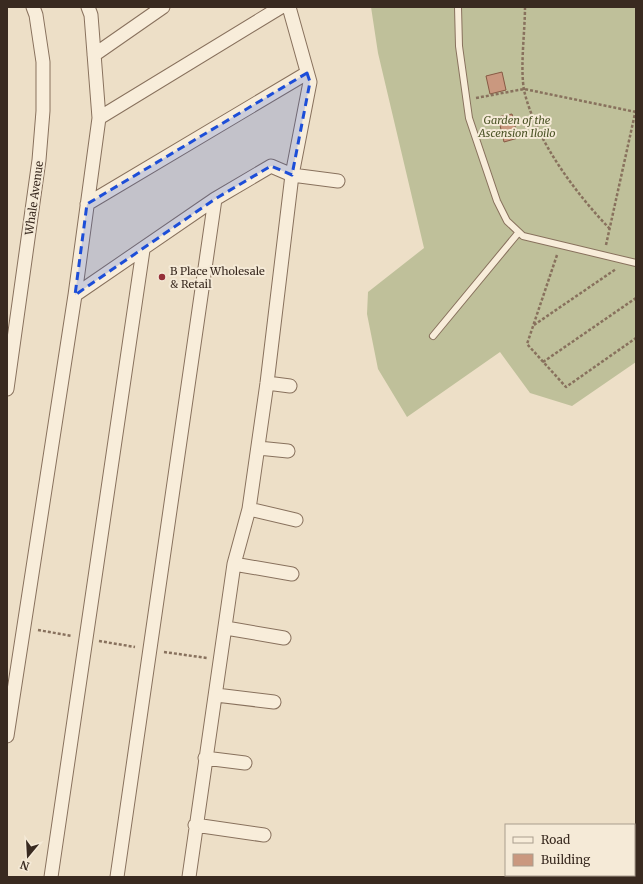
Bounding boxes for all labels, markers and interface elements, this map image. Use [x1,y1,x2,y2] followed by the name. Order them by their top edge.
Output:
[477,113,556,140] park label: Garden of the Ascension Iloilo
[22,160,46,237] street label: Whale Avenue
[170,264,265,291] place label: B Place Wholesale & Retail
[157,272,167,282] marker: B Place Wholesale & Retail
[505,824,635,876] legend
[541,832,570,847] text: Road
[8,836,48,876] north arrow
[541,852,591,867] text: Building
[18,857,31,874] text: N

